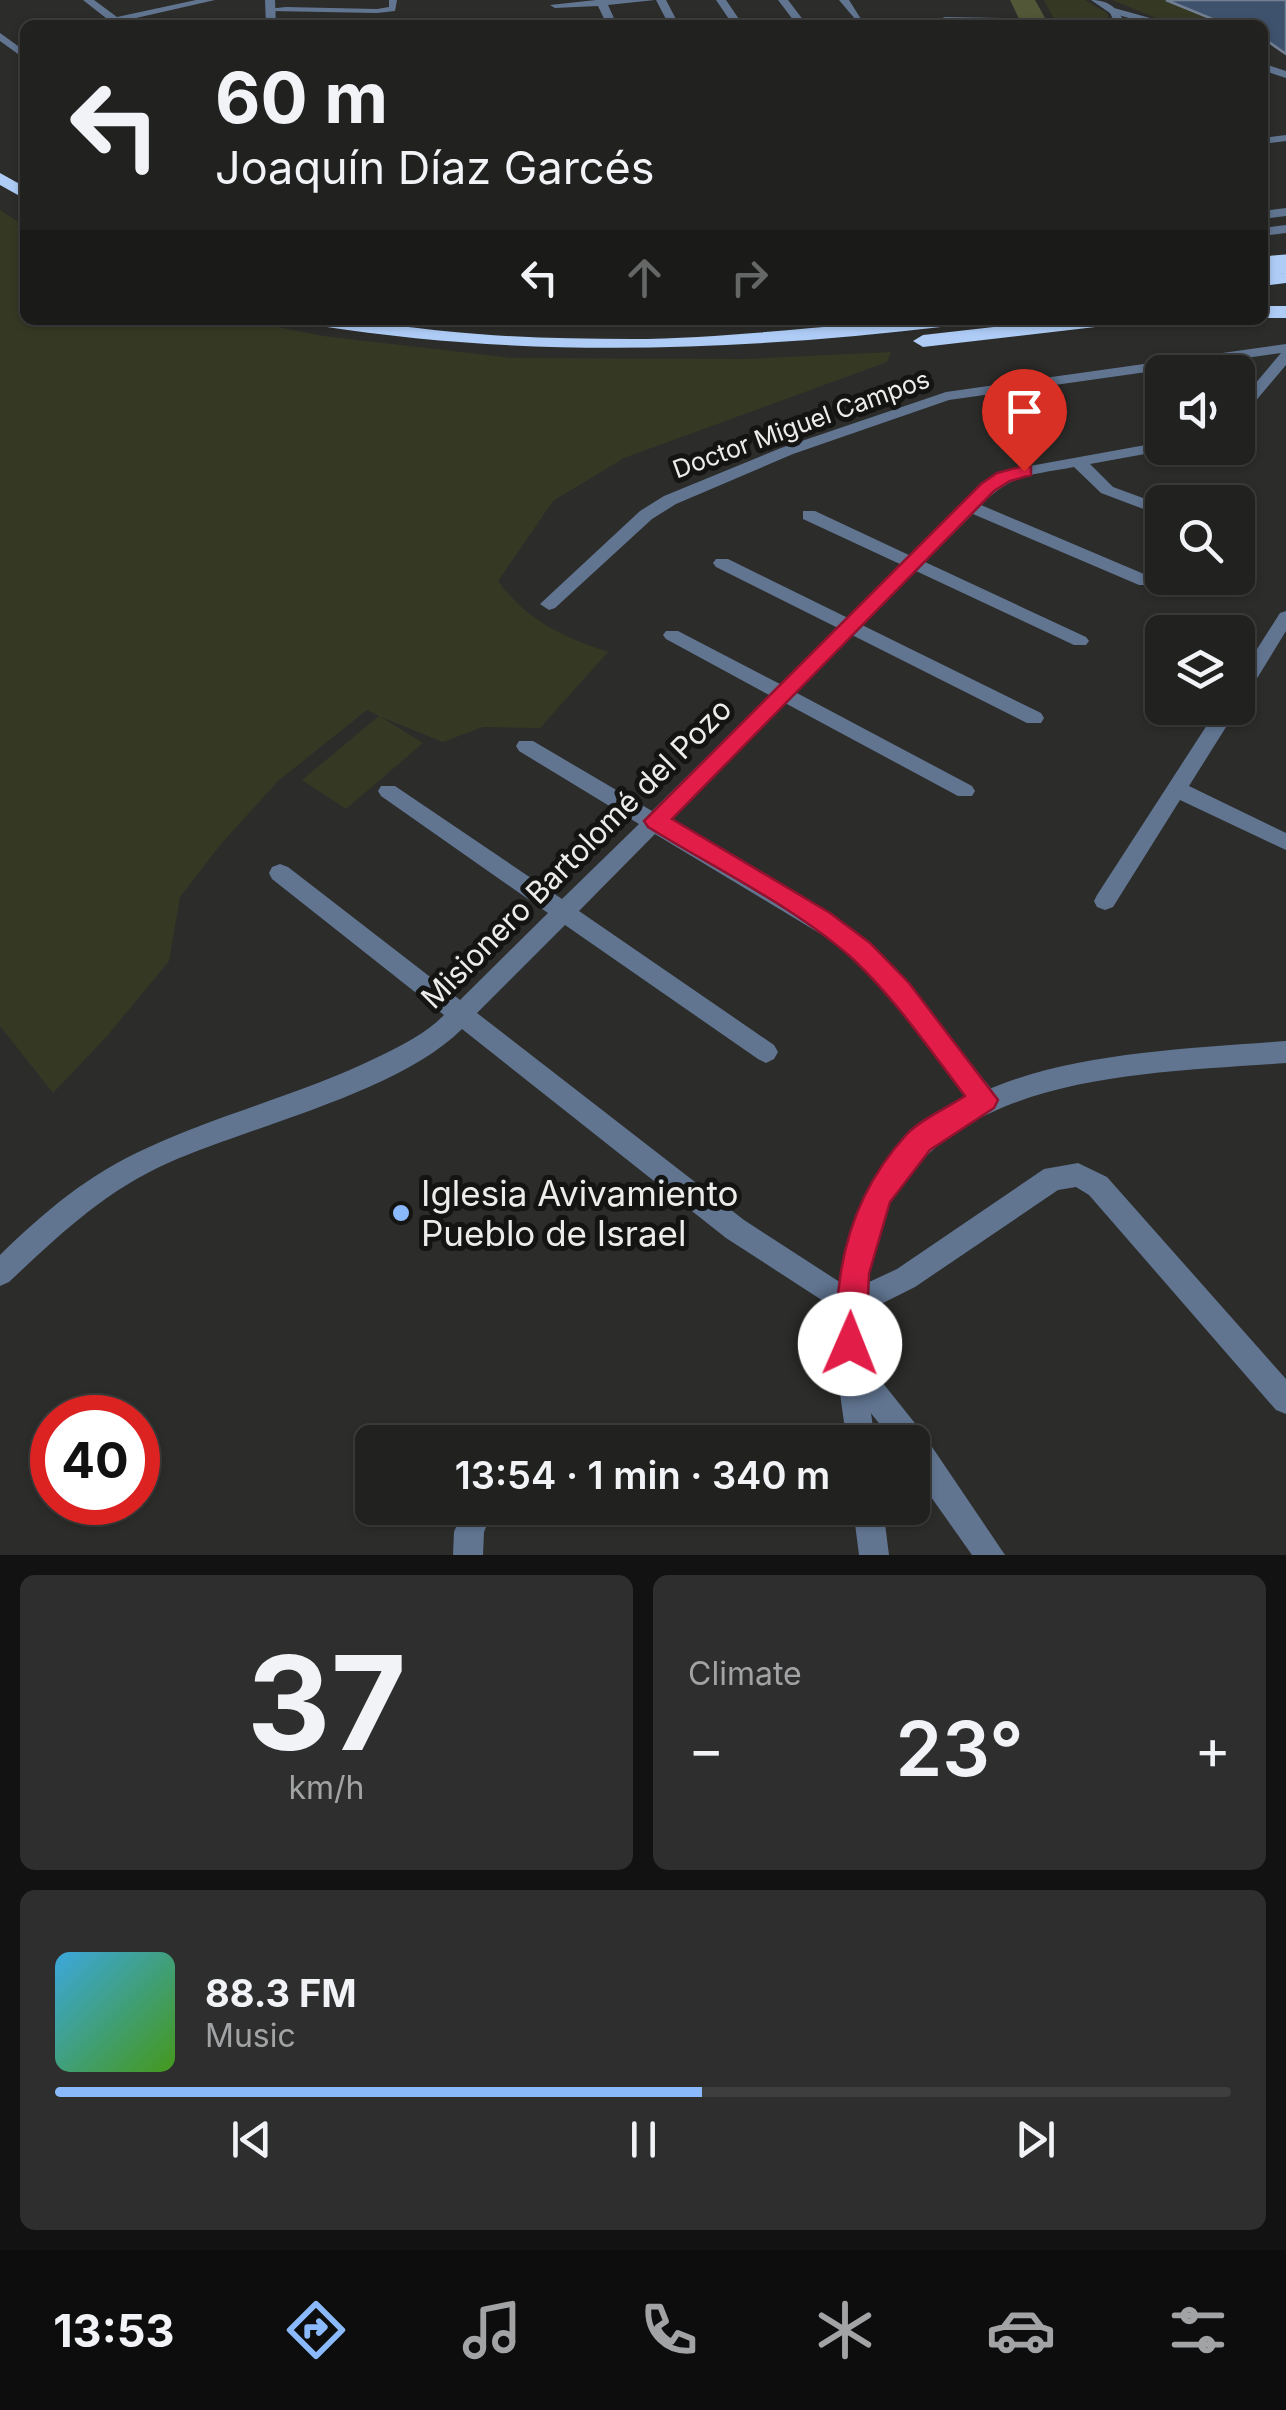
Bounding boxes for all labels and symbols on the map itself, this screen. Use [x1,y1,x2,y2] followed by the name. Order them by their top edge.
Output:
[669,364,933,484] street label: Doctor Miguel Campos
[982,369,1067,472] pin
[414,691,738,1015] street label: Misionero Bartolomé del Pozo
[421,1172,739,1254] place label: Iglesia Avivamiento Pueblo de Israel
[390,1202,412,1224] marker: Iglesia Avivamiento Pueblo de Israel
[798,1292,902,1396] position arrow
[30,1395,160,1525] speed limit sign: 40

